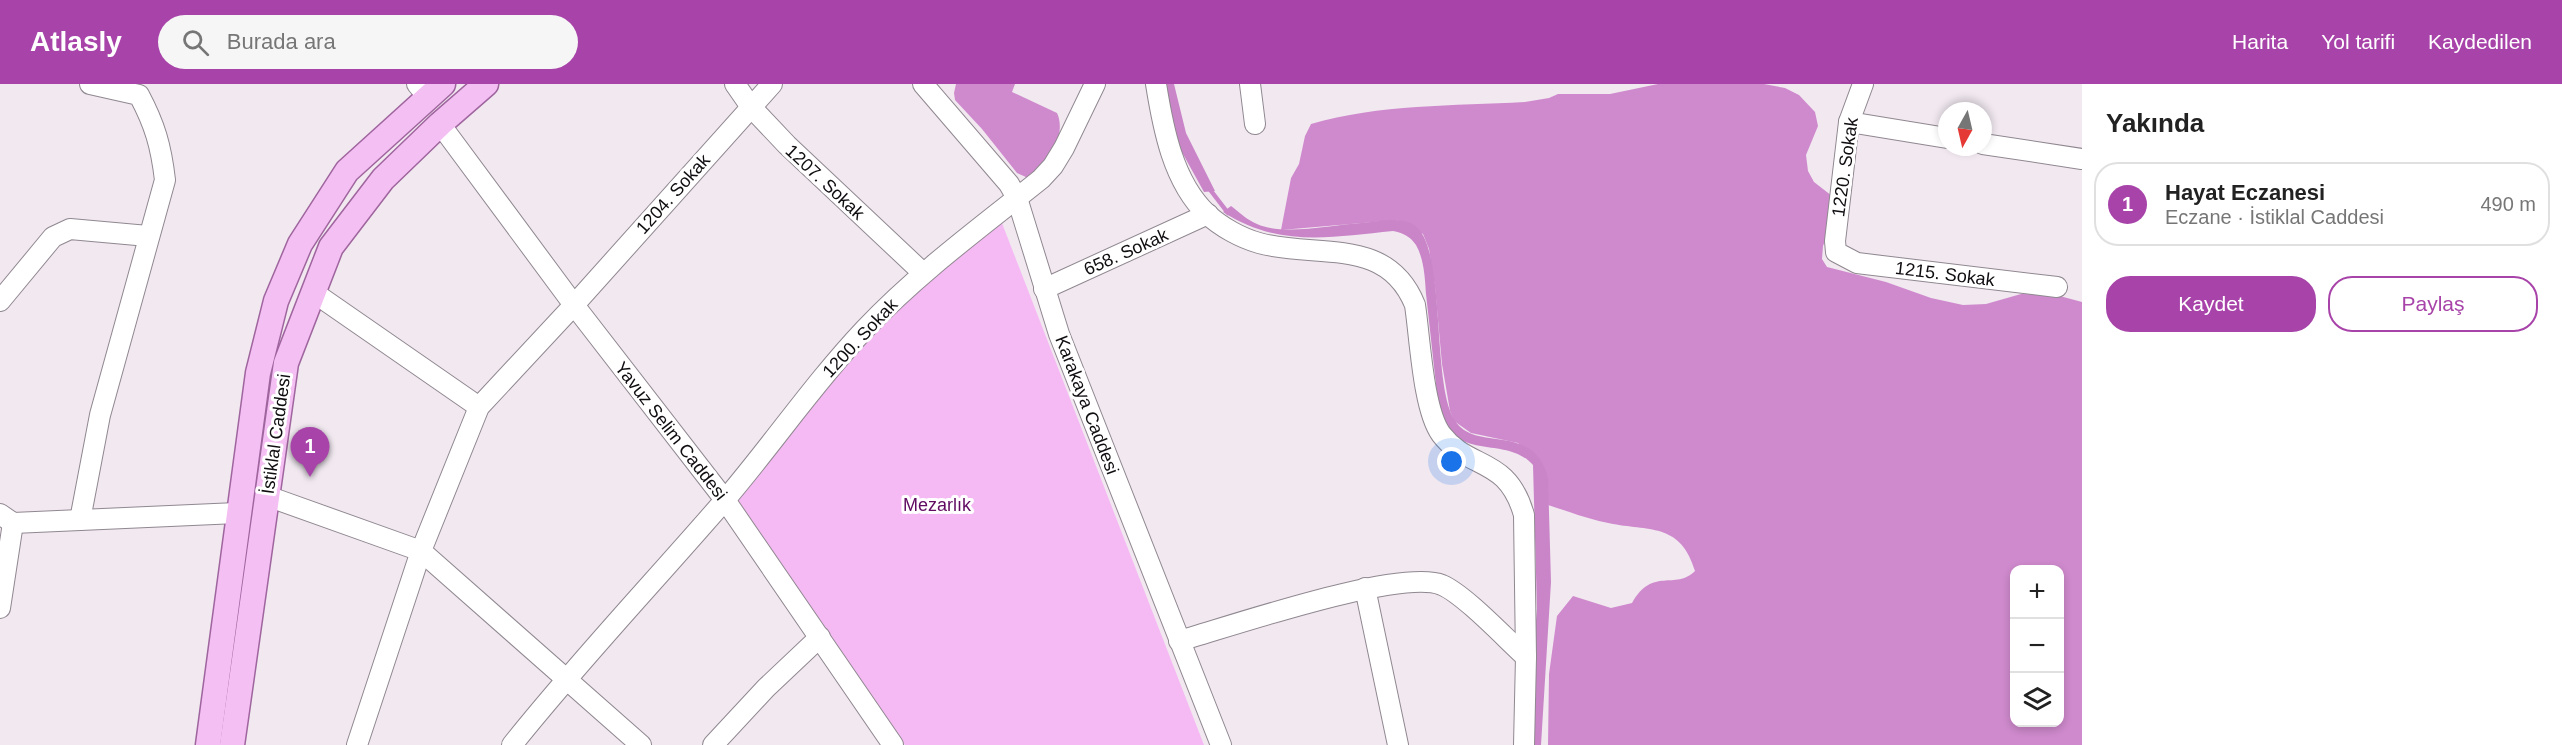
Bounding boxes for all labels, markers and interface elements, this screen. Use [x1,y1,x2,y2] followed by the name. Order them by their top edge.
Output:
[158,15,578,69] search box
[30,26,122,57] text: Atlasly
[179,26,212,59] icon: search
[227,29,336,54] text: Burada ara
[2232,30,2288,53] text: Harita
[2321,30,2395,53] text: Yol tarifi
[2428,30,2532,53] text: Kaydedilen
[1938,102,1992,156] north arrow
[2106,108,2204,138] text: Yakında
[1828,115,1862,218] street label: 1220. Sokak
[782,141,869,224] street label: 1207. Sokak
[632,149,715,238] street label: 1204. Sokak
[2165,180,2325,205] text: Hayat Eczanesi
[2122,193,2133,215] text: 1
[2480,193,2536,215] text: 490 m
[2165,206,2384,228] text: Eczane · İstiklal Caddesi
[1081,224,1172,279] street label: 658. Sokak
[1894,258,1997,290] street label: 1215. Sokak
[2106,276,2316,332] button: Kaydet
[2328,276,2538,332] button: Paylaş
[819,294,902,381] street label: 1200. Sokak
[1051,333,1123,477] street label: Karakaya Caddesi
[611,358,731,504] street label: Yavuz Selim Caddesi
[258,373,294,495] street label: İstiklal Caddesi
[290,428,330,477] pin: 1
[1437,447,1466,476] your location
[903,495,972,515] park label: Mezarlık
[2010,565,2064,727] map controls
[2010,565,2064,619] button: +
[2010,619,2064,673] button: −
[2010,673,2064,727] button: layers

